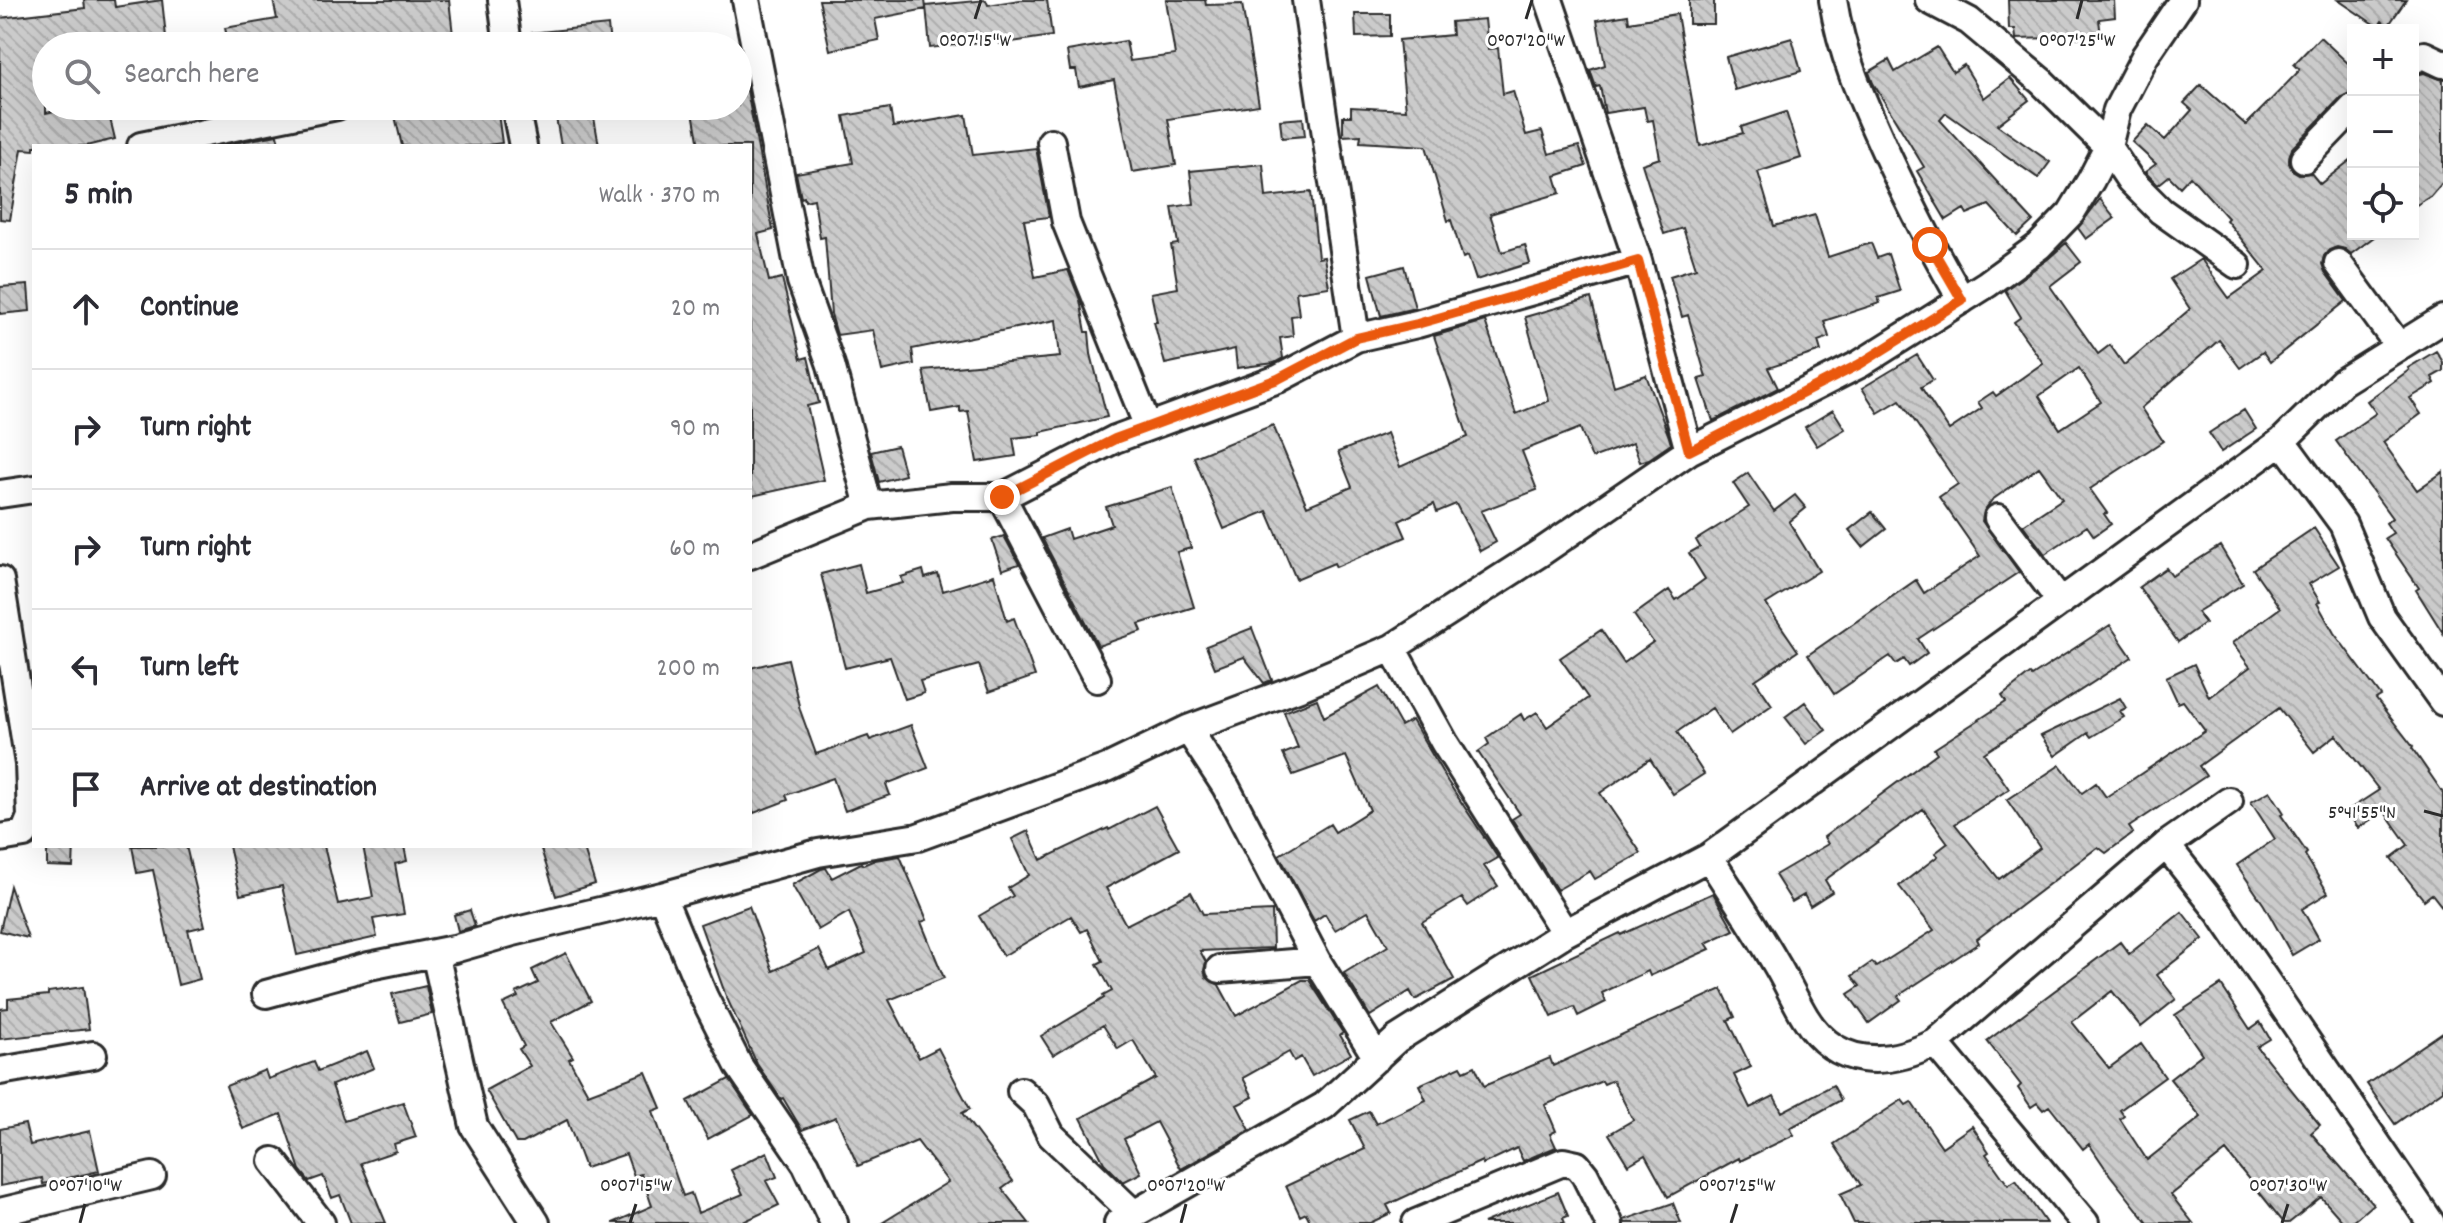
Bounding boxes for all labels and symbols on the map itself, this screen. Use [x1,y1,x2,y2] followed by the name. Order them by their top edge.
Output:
[939,28,1012,56] text: 0°07'15"W
[1487,28,1566,56] text: 0°07'20"W
[2039,28,2116,56] text: 0°07'25"W
[1912,227,1948,263] route start
[984,479,1020,515] route end
[2328,800,2396,828] text: 5°41'55"N
[48,1173,122,1201] text: 0°07'10"W
[600,1173,673,1201] text: 0°07'15"W
[1147,1173,1226,1201] text: 0°07'20"W
[1699,1173,1776,1201] text: 0°07'25"W
[2249,1173,2328,1201] text: 0°07'30"W

